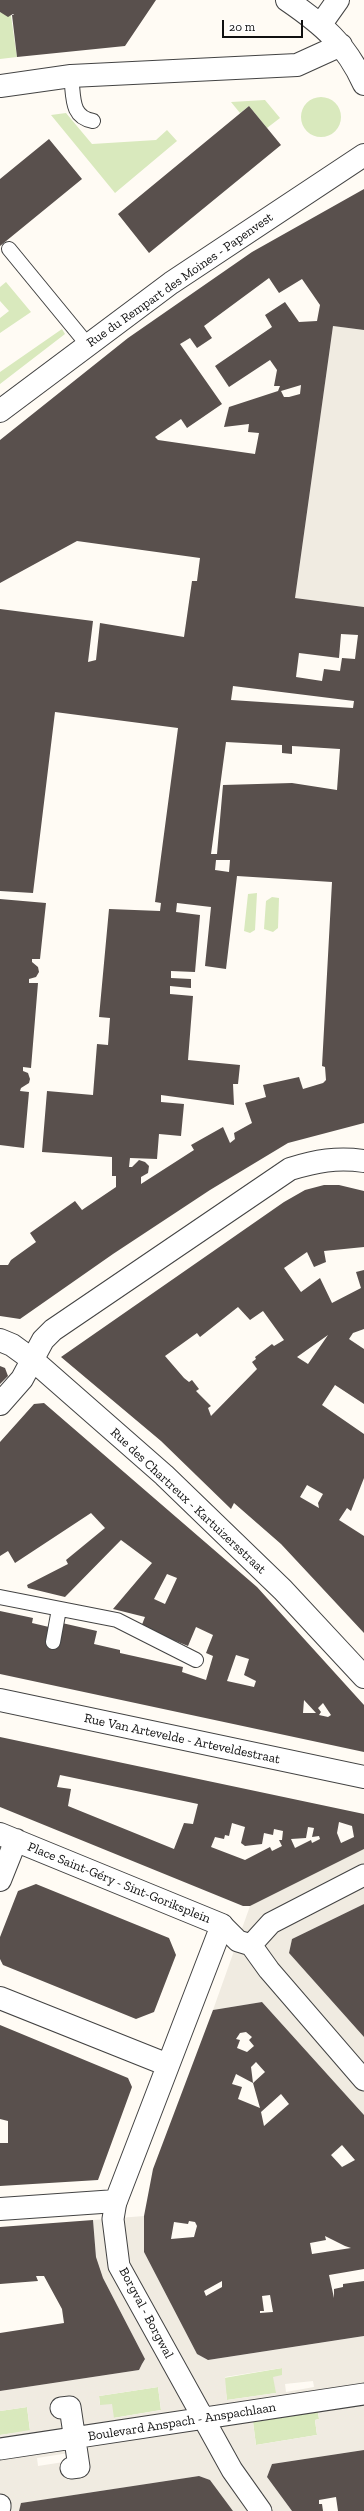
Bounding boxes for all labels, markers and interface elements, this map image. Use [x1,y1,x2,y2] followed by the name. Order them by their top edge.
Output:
[224,12,305,38] scale bar
[229,20,255,34] text: 20 m
[84,209,276,351] street label: Rue du Rempart des Moines - Papenvest
[107,1425,269,1577] street label: Rue des Chartreux - Kartuizersstraat
[83,1711,281,1767] street label: Rue Van Artevelde - Arteveldestraat
[25,1839,213,1927] street label: Place Saint-Géry - Sint-Goriksplein
[115,2265,177,2361] street label: Borgval - Borgwal
[87,2399,277,2445] street label: Boulevard Anspach - Anspachlaan

